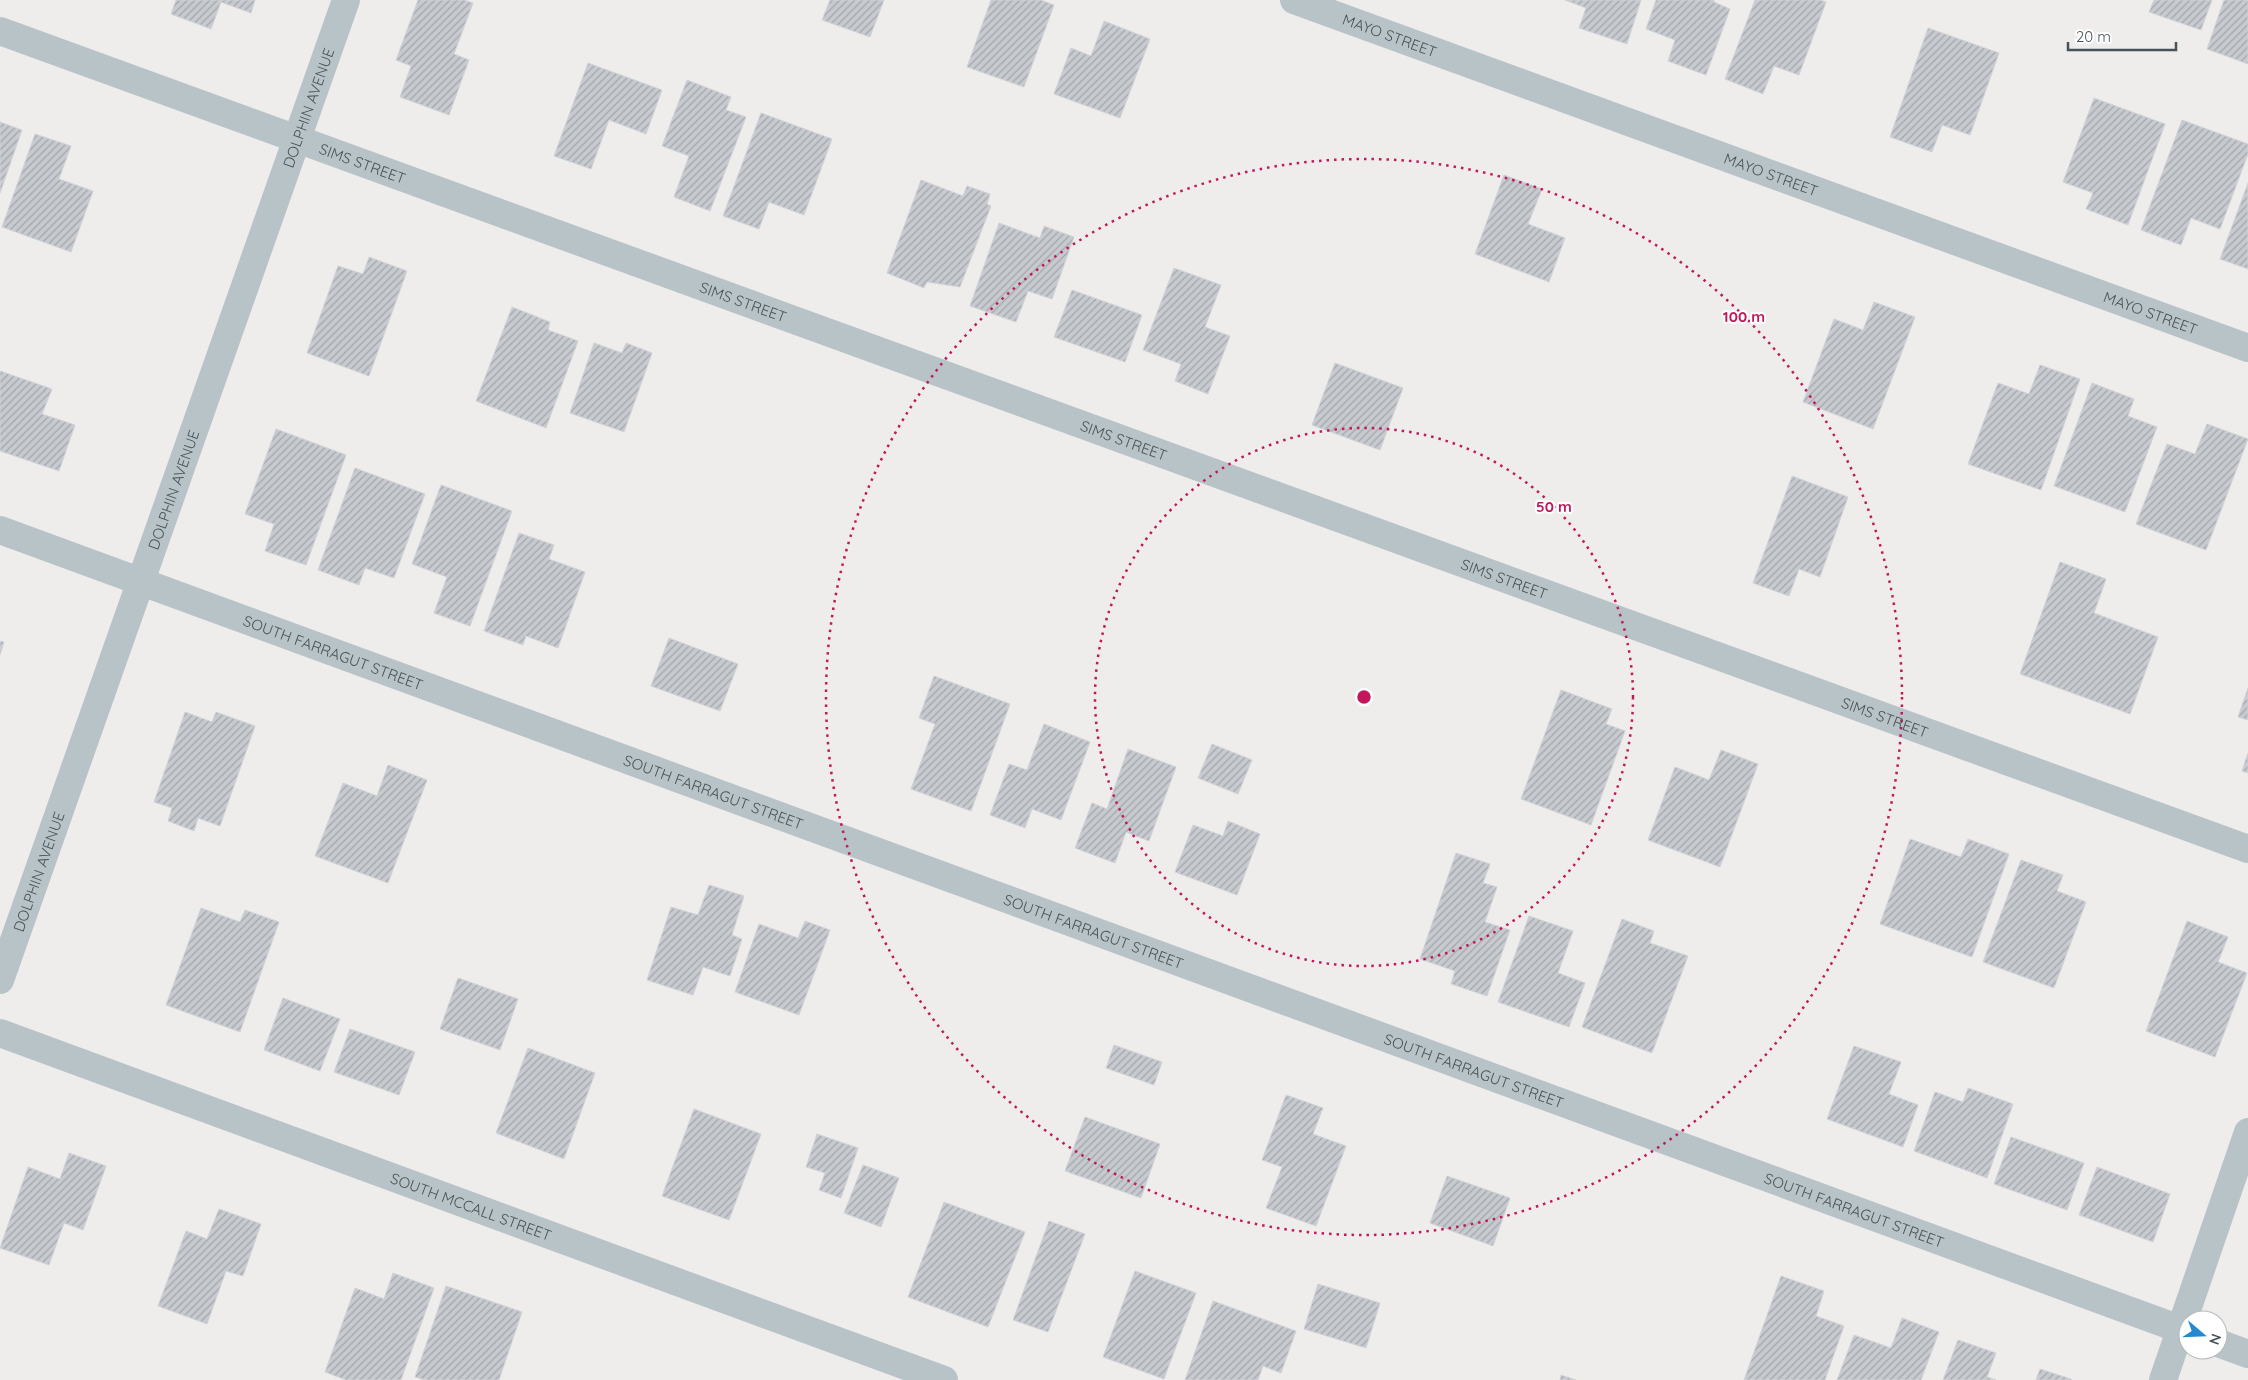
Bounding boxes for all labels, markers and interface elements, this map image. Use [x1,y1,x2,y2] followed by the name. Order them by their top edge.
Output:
[1340,9,1439,61] street label: MAYO STREET
[2068,20,2176,52] scale bar
[2076,27,2111,46] text: 20 m
[278,45,338,170] street label: DOLPHIN AVENUE
[317,139,409,187] street label: SIMS STREET
[1722,148,1821,200] street label: MAYO STREET
[697,277,789,326] street label: SIMS STREET
[2101,287,2200,338] street label: MAYO STREET
[1723,307,1765,326] text: 100 m
[1078,416,1170,464] street label: SIMS STREET
[143,427,203,552] street label: DOLPHIN AVENUE
[1536,497,1572,516] text: 50 m
[1459,554,1550,603] street label: SIMS STREET
[241,611,426,694] street label: SOUTH FARRAGUT STREET
[1355,688,1373,706] centre of rings
[1839,692,1931,741] street label: SIMS STREET
[621,750,806,833] street label: SOUTH FARRAGUT STREET
[8,809,68,934] street label: DOLPHIN AVENUE
[1001,889,1186,973] street label: SOUTH FARRAGUT STREET
[1382,1029,1567,1112] street label: SOUTH FARRAGUT STREET
[388,1168,554,1244] street label: SOUTH MCCALL STREET
[1762,1168,1947,1251] street label: SOUTH FARRAGUT STREET
[2178,1310,2228,1360] north arrow
[2205,1331,2225,1347] text: N

